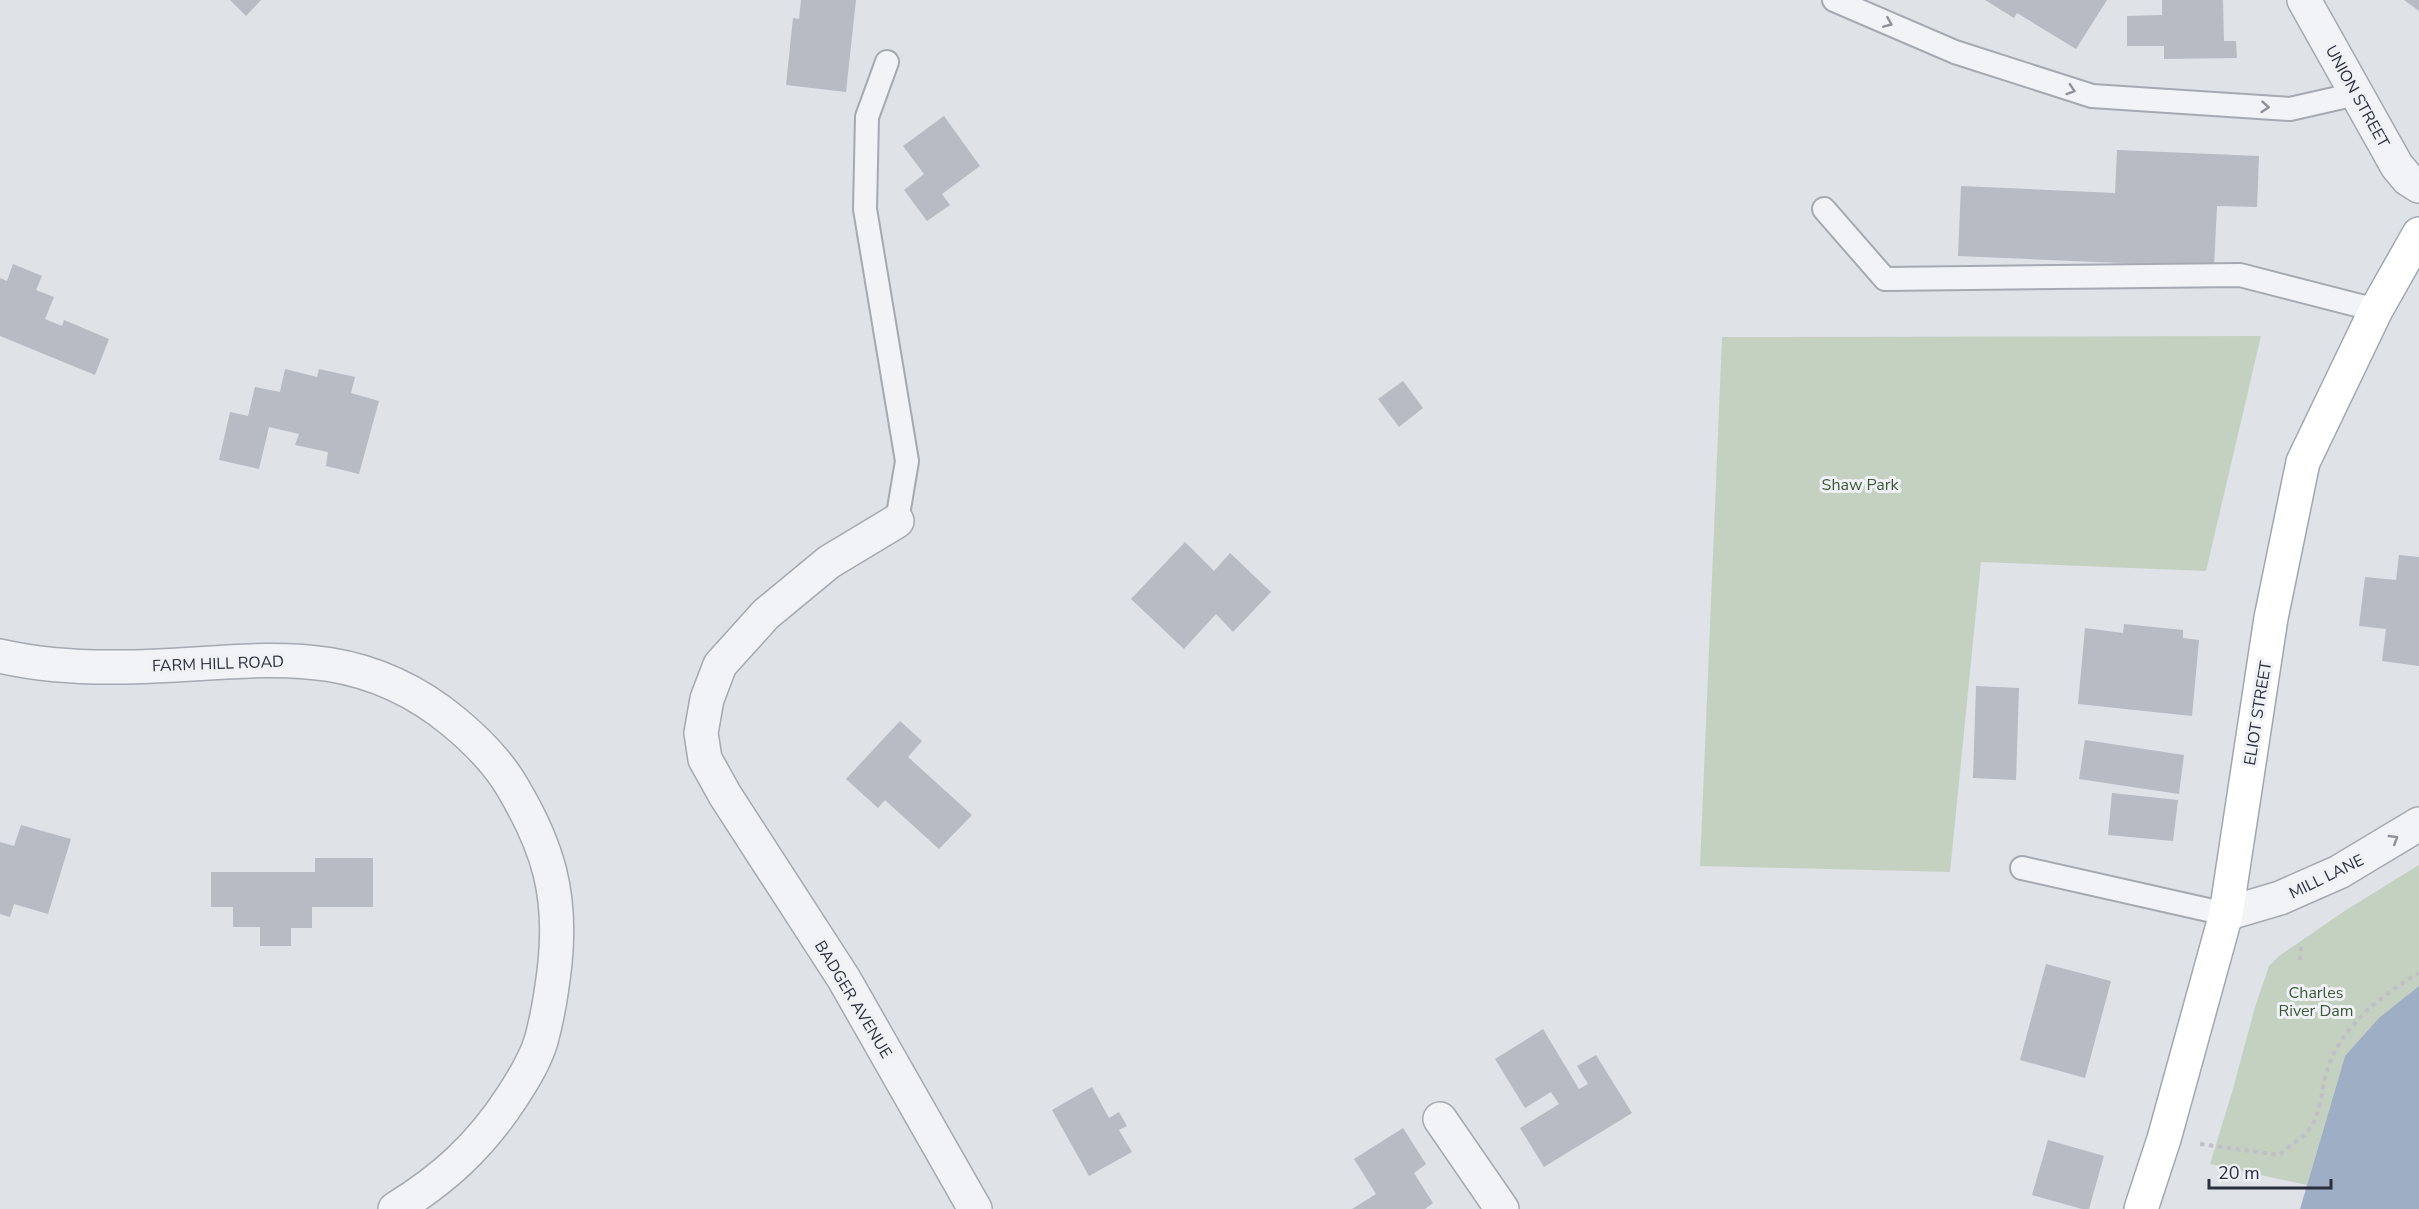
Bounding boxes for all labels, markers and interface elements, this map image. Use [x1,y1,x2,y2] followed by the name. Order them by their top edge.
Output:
[1882,16,1893,28] one-way arrow
[2320,41,2395,152] street label: UNION STREET
[2065,82,2076,95] one-way arrow
[2260,100,2269,113] one-way arrow
[1822,474,1899,496] park label: Shaw Park
[152,651,284,677] street label: FARM HILL ROAD
[2239,659,2277,767] street label: ELIOT STREET
[2388,835,2398,847] one-way arrow
[2285,849,2367,904] street label: MILL LANE
[809,936,897,1063] street label: BADGER AVENUE
[2279,982,2353,1022] park label: Charles River Dam
[2209,1152,2330,1190] scale bar
[2218,1161,2260,1185] text: 20 m

